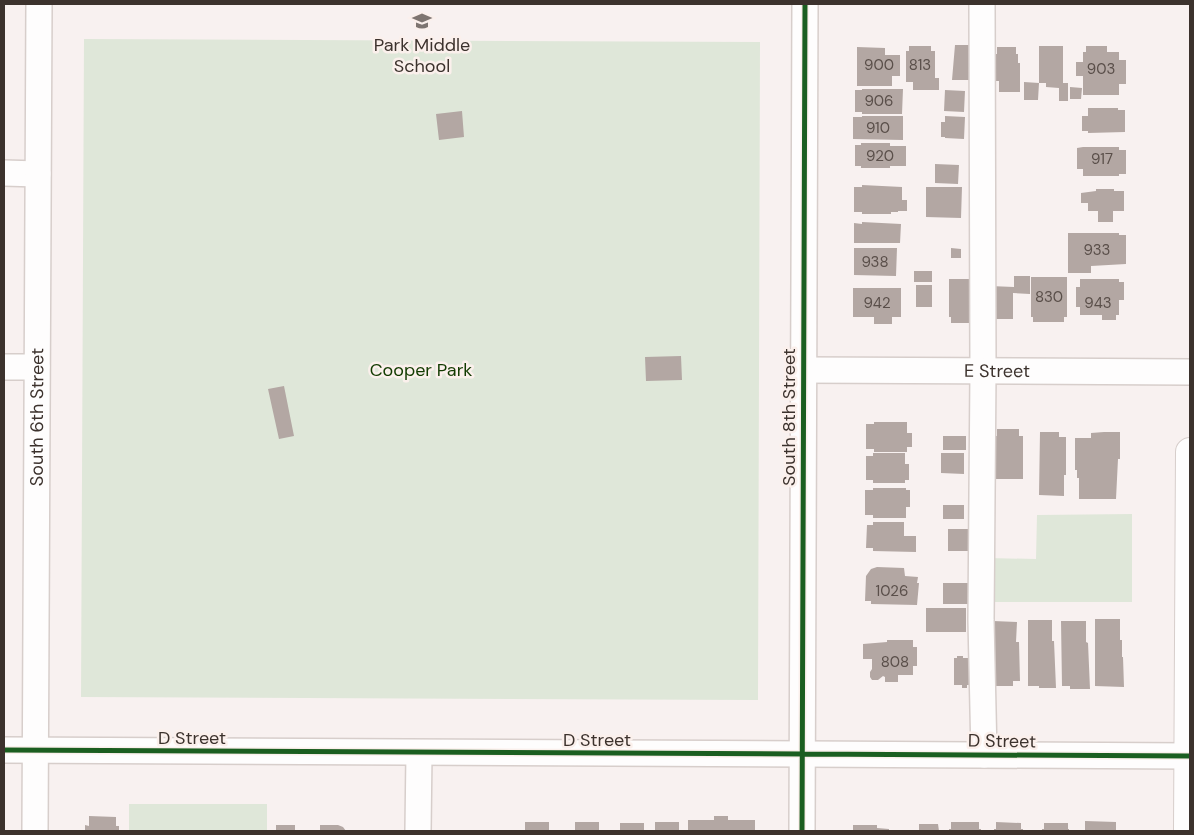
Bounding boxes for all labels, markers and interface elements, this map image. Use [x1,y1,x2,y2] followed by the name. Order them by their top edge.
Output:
[411,10,433,32] school or university icon: Park Middle School
[374,33,470,78] place label: Park Middle School
[864,55,894,75] house number: 900
[909,55,931,75] house number: 813
[1087,59,1115,79] house number: 903
[864,91,894,111] house number: 906
[866,118,890,138] house number: 910
[866,146,894,166] house number: 920
[1091,149,1113,169] house number: 917
[1084,240,1110,260] house number: 933
[861,252,889,272] house number: 938
[1035,287,1063,307] house number: 830
[863,293,891,313] house number: 942
[1084,293,1112,313] house number: 943
[25,348,49,486] street label: South 6th Street
[777,348,801,486] street label: South 8th Street
[370,358,472,382] park label: Cooper Park
[964,359,1030,383] street label: E Street
[876,581,908,601] house number: 1026
[881,652,909,672] house number: 808
[158,726,226,750] street label: D Street
[563,728,631,752] street label: D Street
[968,728,1036,754] street label: D Street

